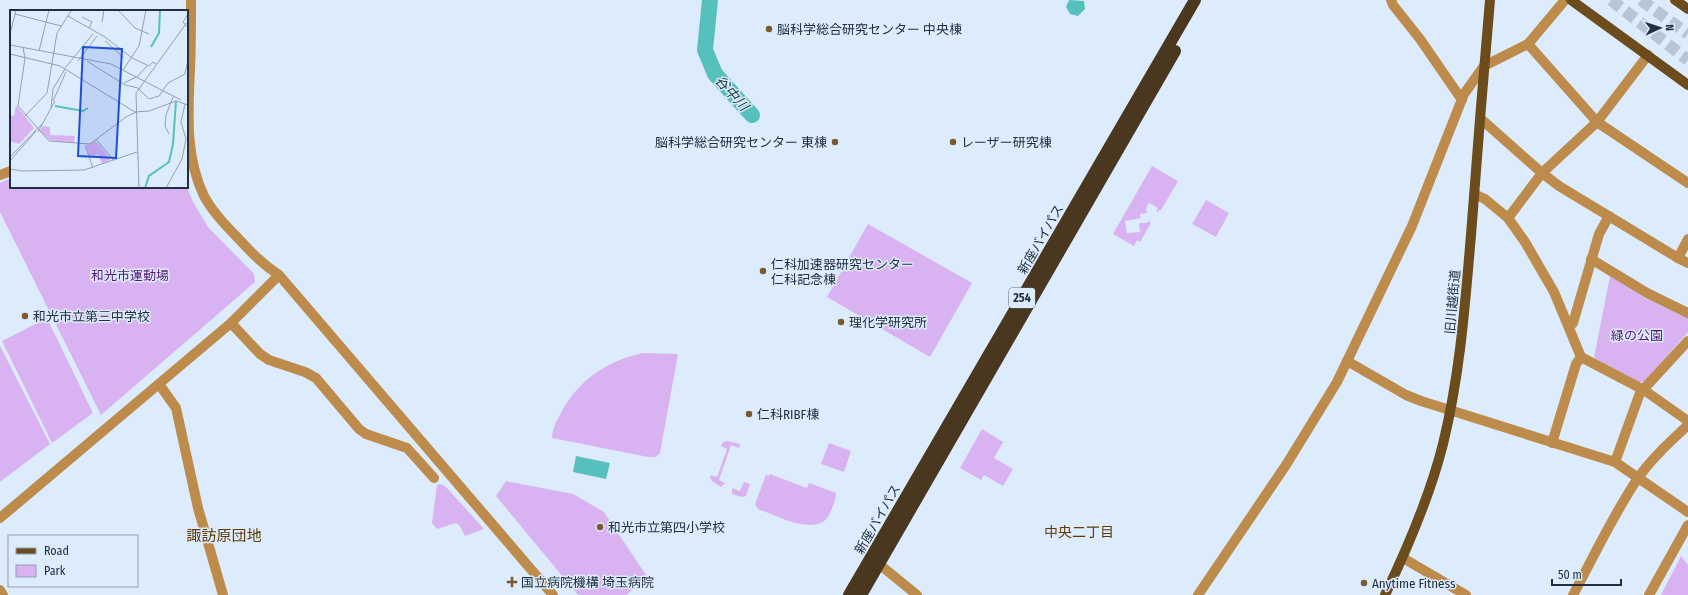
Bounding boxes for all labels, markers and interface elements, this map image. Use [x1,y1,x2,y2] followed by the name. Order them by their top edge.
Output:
[1640,8,1680,48] north arrow
[10,10,188,188] inset map
[777,22,962,37] place label: 脳科学総合研究センター 中央棟
[764,24,774,34] marker: 脳科学総合研究センター 中央棟
[1663,24,1676,31] text: N
[711,72,753,116] water label: 谷中川
[655,135,827,150] place label: 脳科学総合研究センター 東棟
[961,135,1052,150] place label: レーザー研究棟
[830,137,840,147] marker: 脳科学総合研究センター 東棟
[948,137,958,147] marker: レーザー研究棟
[1015,202,1066,277] street label: 新座バイパス
[771,257,914,287] place label: 仁科加速器研究センター 仁科記念棟
[758,266,768,276] marker: 仁科加速器研究センター 仁科記念棟
[91,268,169,283] park label: 和光市運動場
[1442,269,1463,335] street label: 旧川越街道
[1009,288,1035,308] road number: 254
[33,309,150,324] place label: 和光市立第三中学校
[20,311,30,321] marker: 和光市立第三中学校
[849,315,927,330] place label: 理化学研究所
[836,317,846,327] marker: 理化学研究所
[1611,328,1663,343] park label: 緑の公園
[757,407,819,422] place label: 仁科RIBF棟
[744,409,754,419] marker: 仁科RIBF棟
[852,482,903,557] street label: 新座バイパス
[608,520,725,535] place label: 和光市立第四小学校
[595,522,605,532] marker: 和光市立第四小学校
[1044,524,1114,541] district label: 中央二丁目
[186,527,262,545] district label: 諏訪原団地
[8,535,138,587] legend
[44,544,69,558] text: Road
[1552,561,1621,587] scale bar
[44,564,66,578] text: Park
[1558,568,1582,582] text: 50 m
[521,575,654,590] place label: 国立病院機構 埼玉病院
[506,576,518,588] marker: 国立病院機構 埼玉病院
[1372,576,1456,591] place label: Anytime Fitness
[1359,578,1369,588] marker: Anytime Fitness

